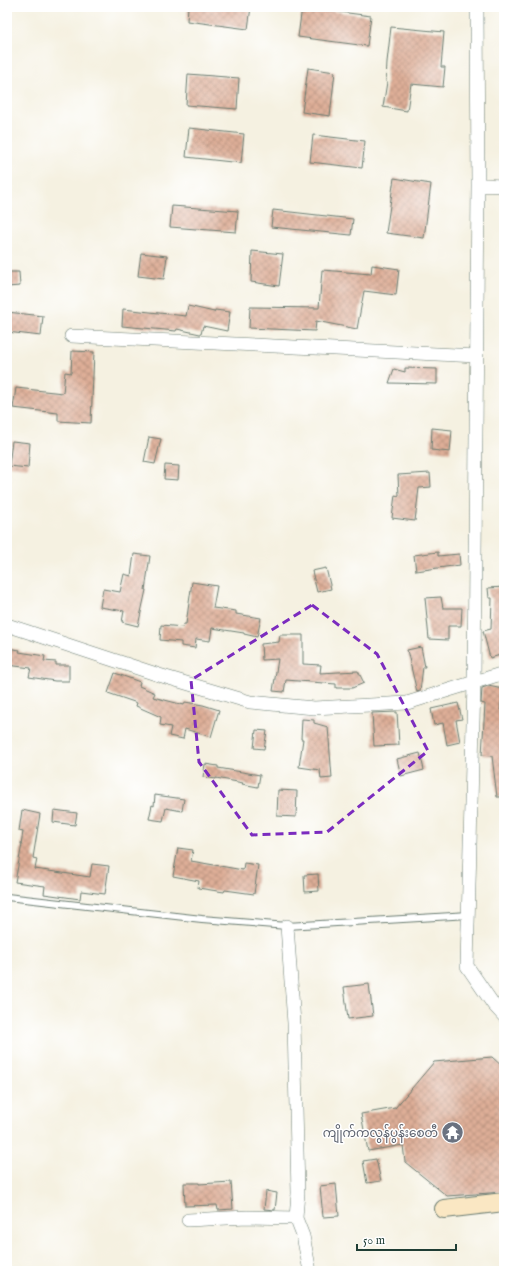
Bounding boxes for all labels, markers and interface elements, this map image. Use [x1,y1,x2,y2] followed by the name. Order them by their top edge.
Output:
[440,1120,466,1146] temple icon: ကျိုက်ကလွန်ပွန်းစေတီ
[323,1124,438,1143] place label: ကျိုက်ကလွန်ပွန်းစေတီ
[357,1226,456,1252] scale bar
[363,1233,385,1248] text: 50 m

